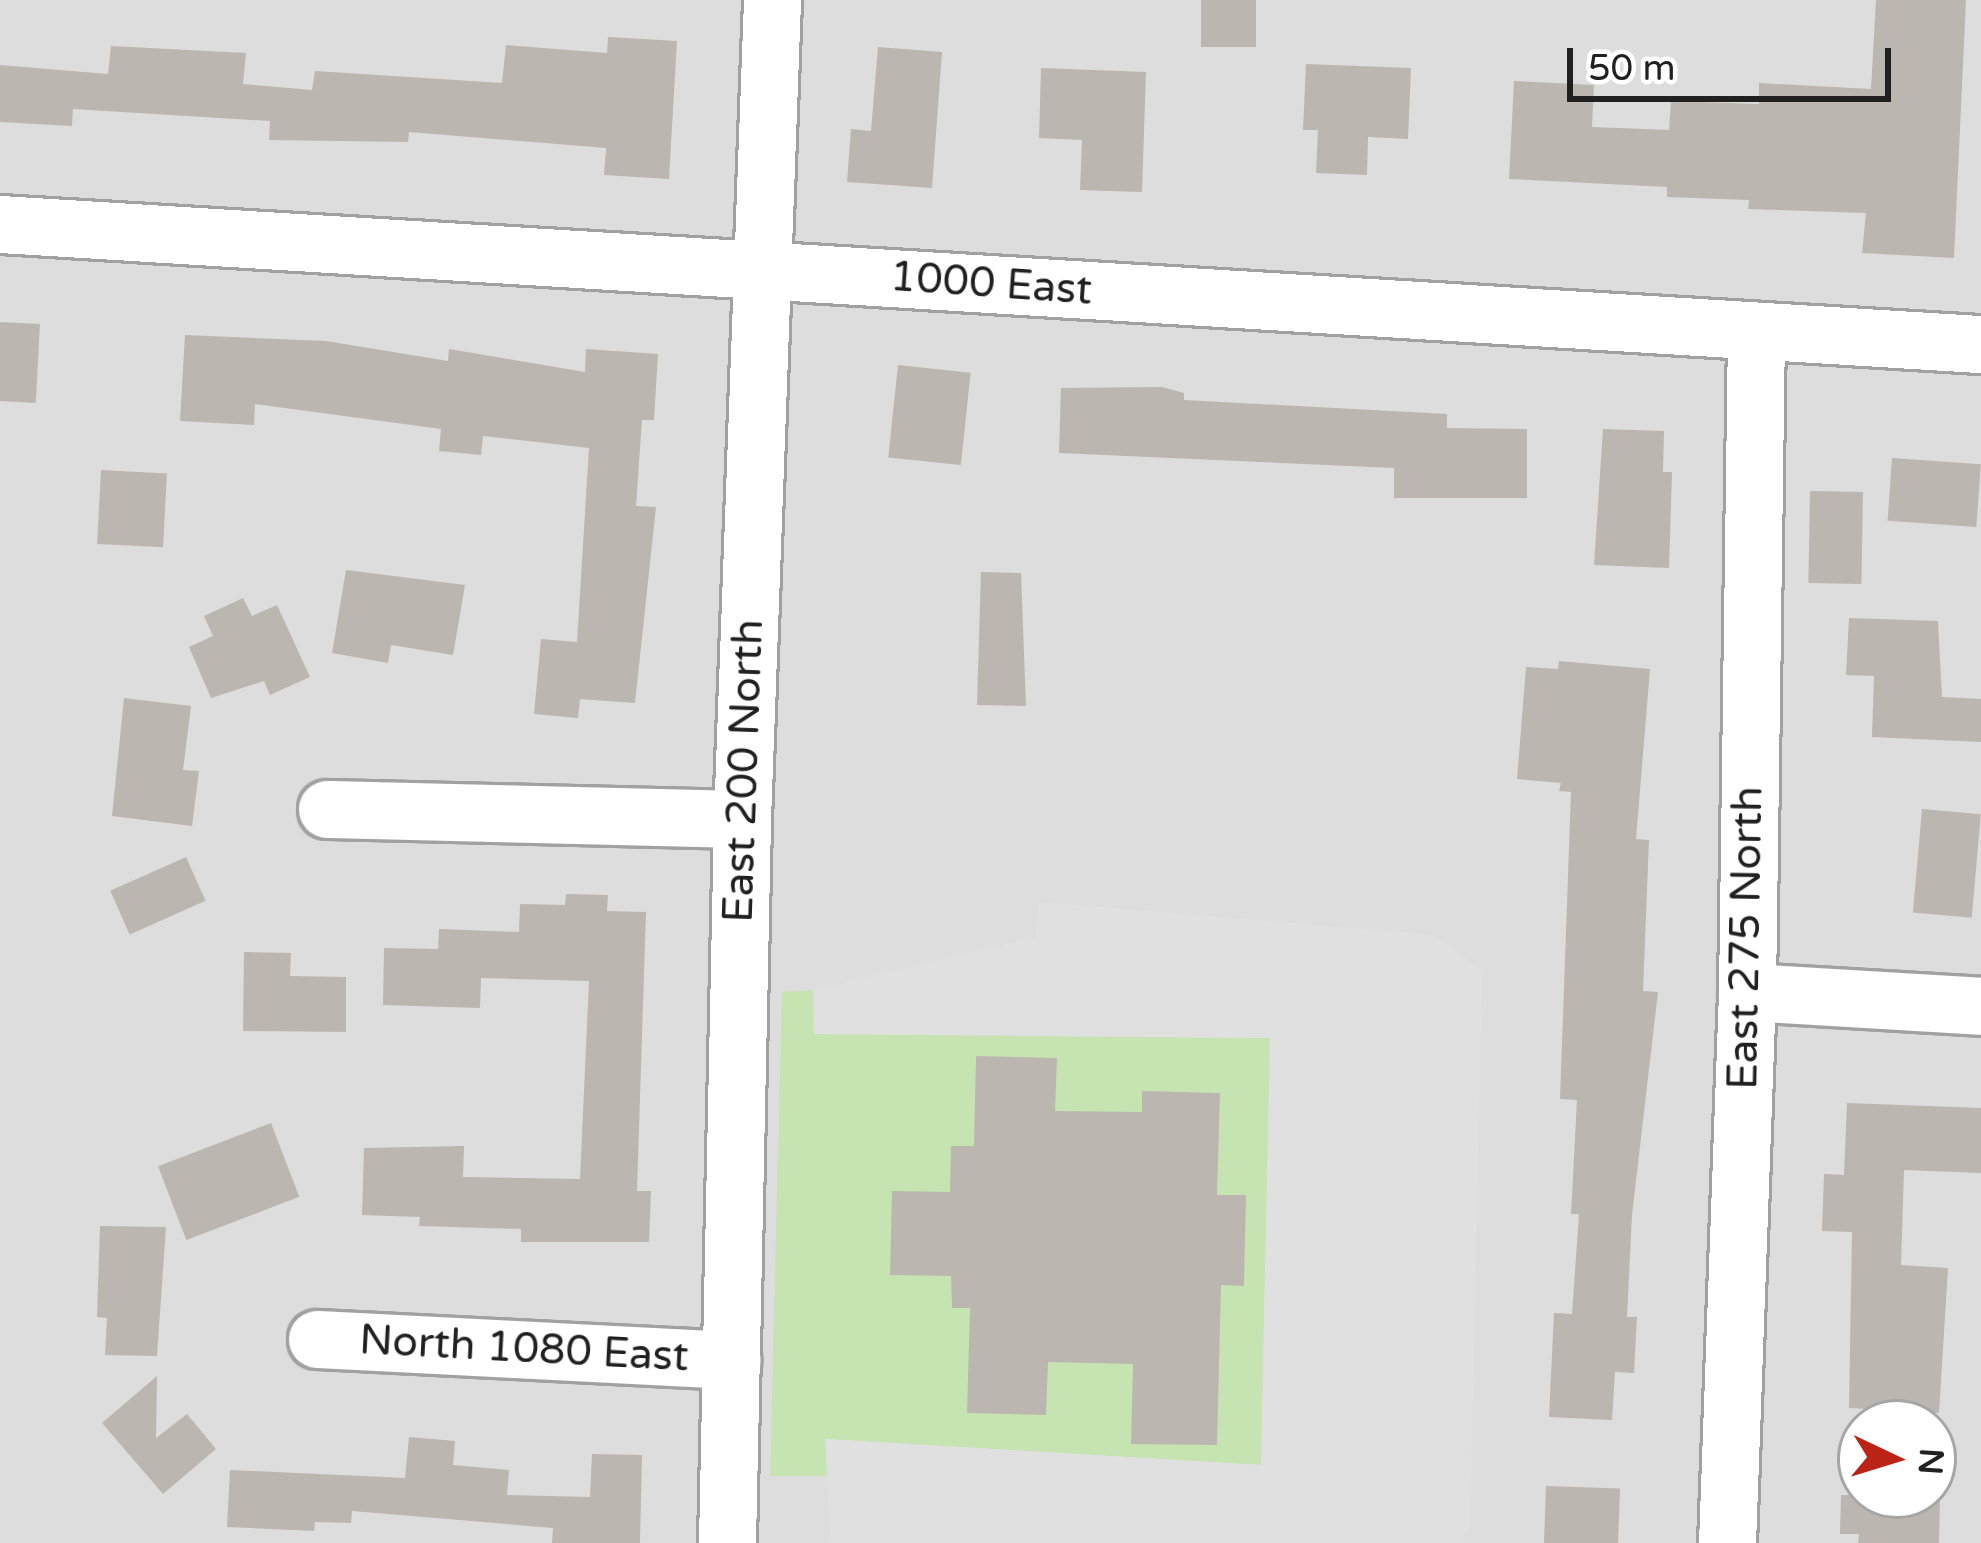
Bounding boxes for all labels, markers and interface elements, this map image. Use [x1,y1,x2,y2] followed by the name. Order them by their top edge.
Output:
[1573,24,1897,98] scale bar
[1588,47,1676,90] text: 50 m
[888,252,1094,316] street label: 1000 East
[714,618,774,924] street label: East 200 North
[1718,786,1774,1090] street label: East 275 North
[358,1315,690,1383] street label: North 1080 East
[1837,1399,1957,1519] north arrow
[1910,1447,1951,1476] text: N

